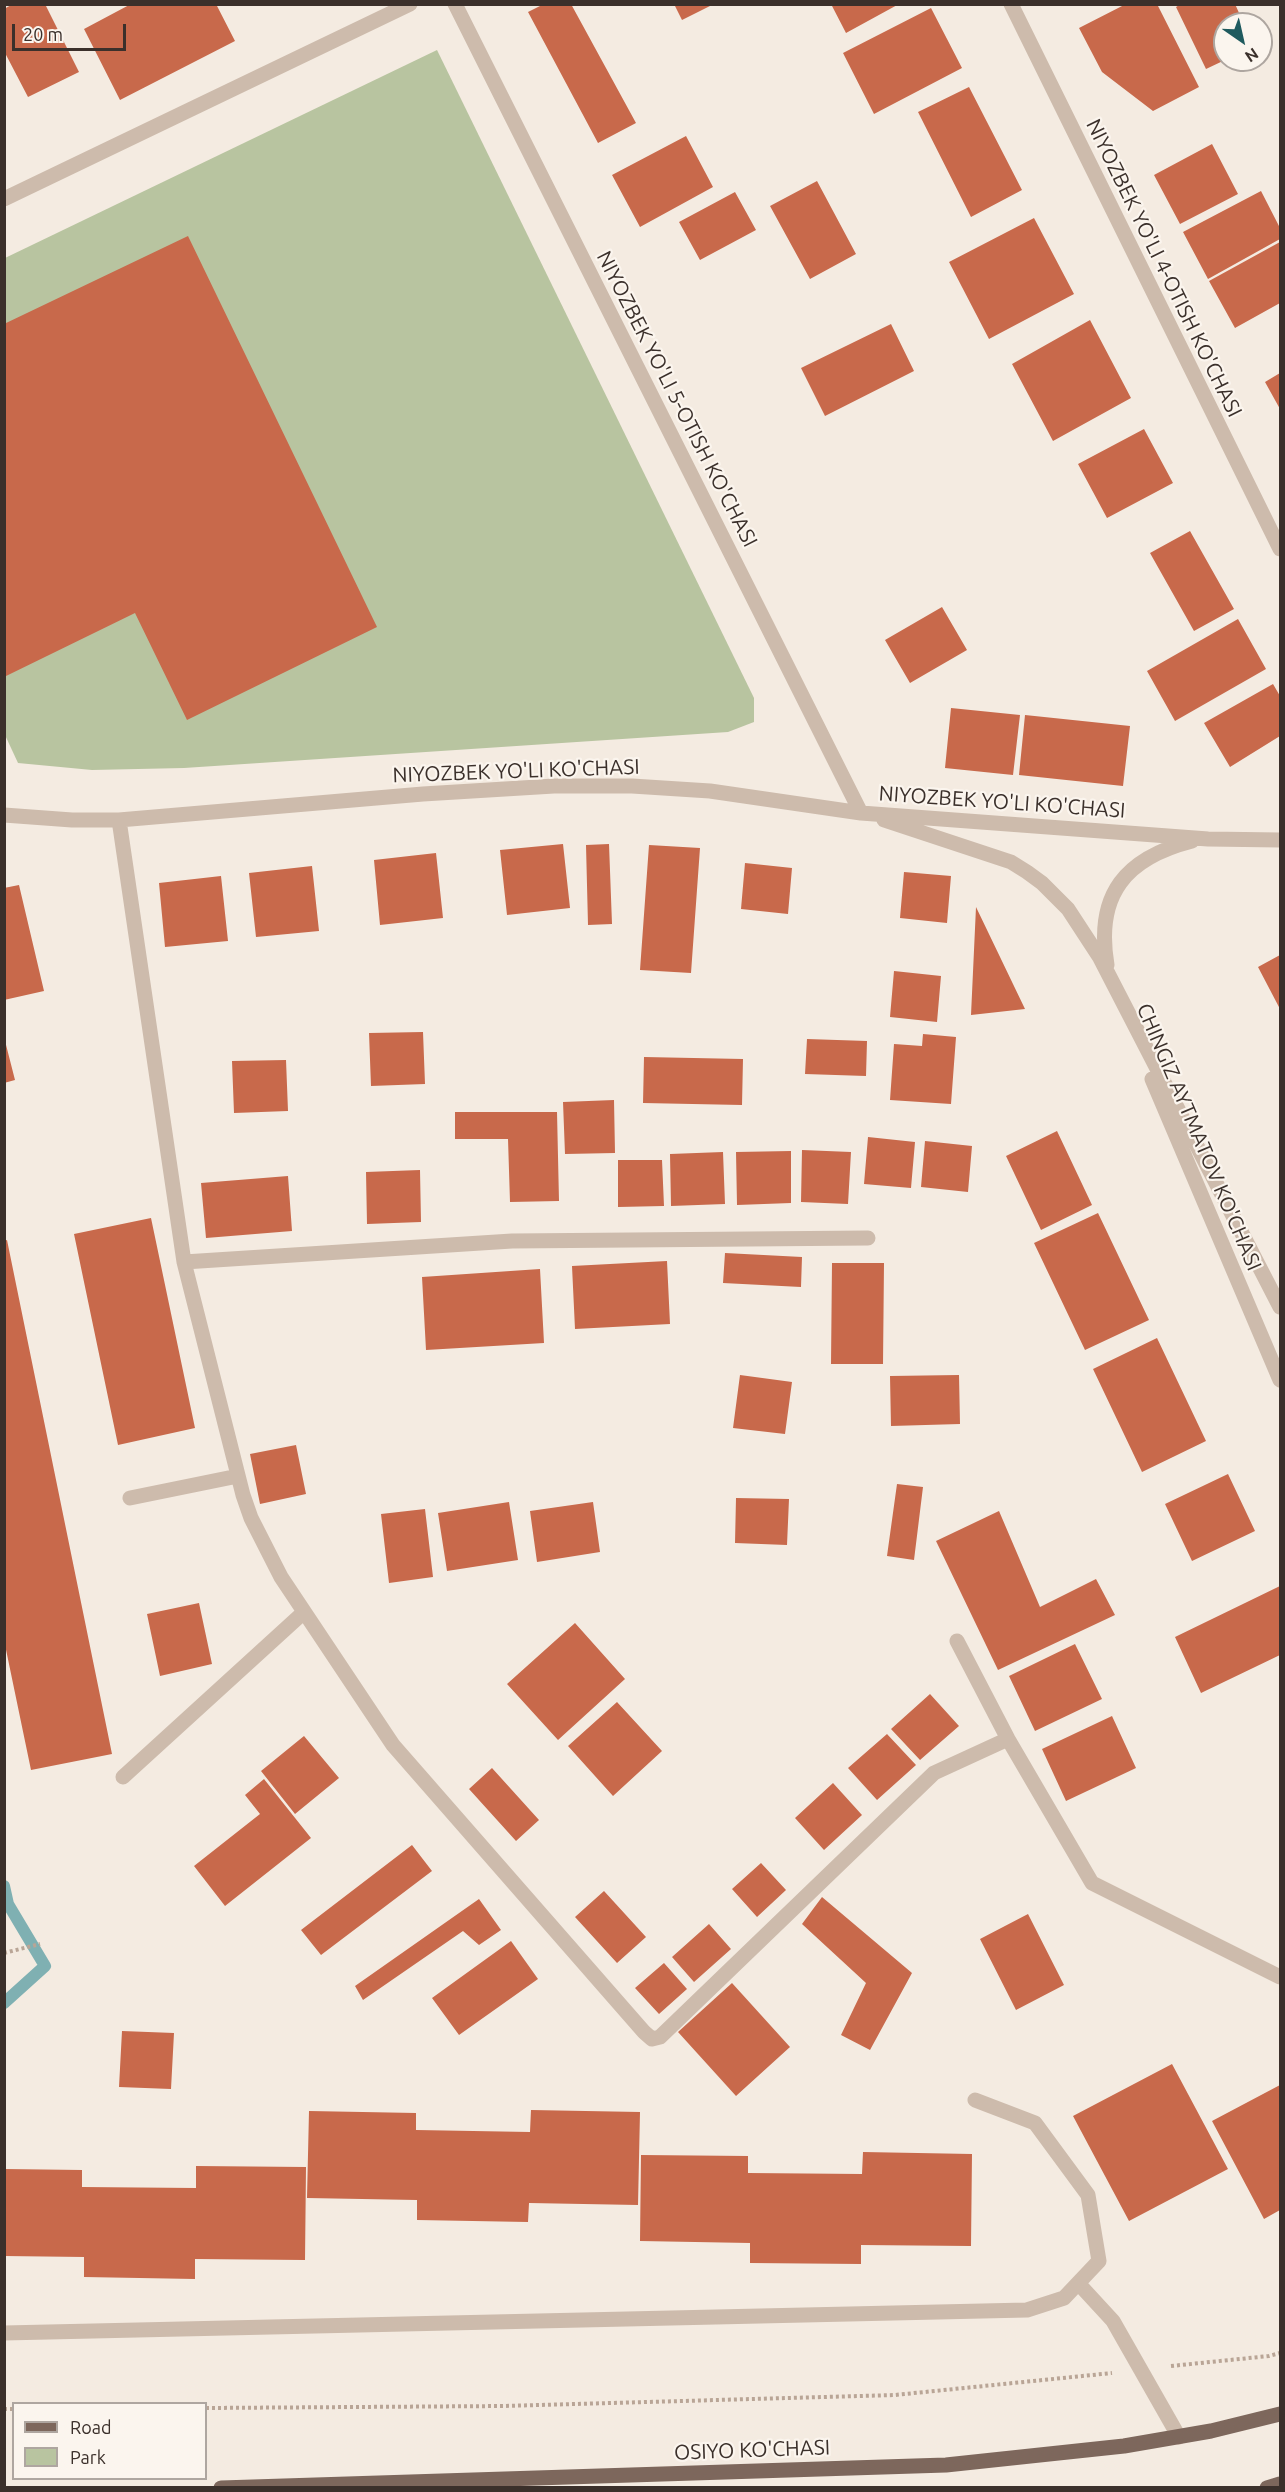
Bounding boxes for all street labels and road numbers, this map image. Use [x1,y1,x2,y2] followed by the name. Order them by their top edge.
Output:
[1081,115,1247,421] street label: NIYOZBEK YO'LI 4-OTISH KO'CHASI
[591,247,763,551] street label: NIYOZBEK YO'LI 5-OTISH KO'CHASI
[392,754,640,788] street label: NIYOZBEK YO'LI KO'CHASI
[878,781,1126,823] street label: NIYOZBEK YO'LI KO'CHASI
[1131,1000,1267,1274] street label: CHINGIZ AYTMATOV KO'CHASI
[673,2435,831,2465] street label: OSIYO KO'CHASI

